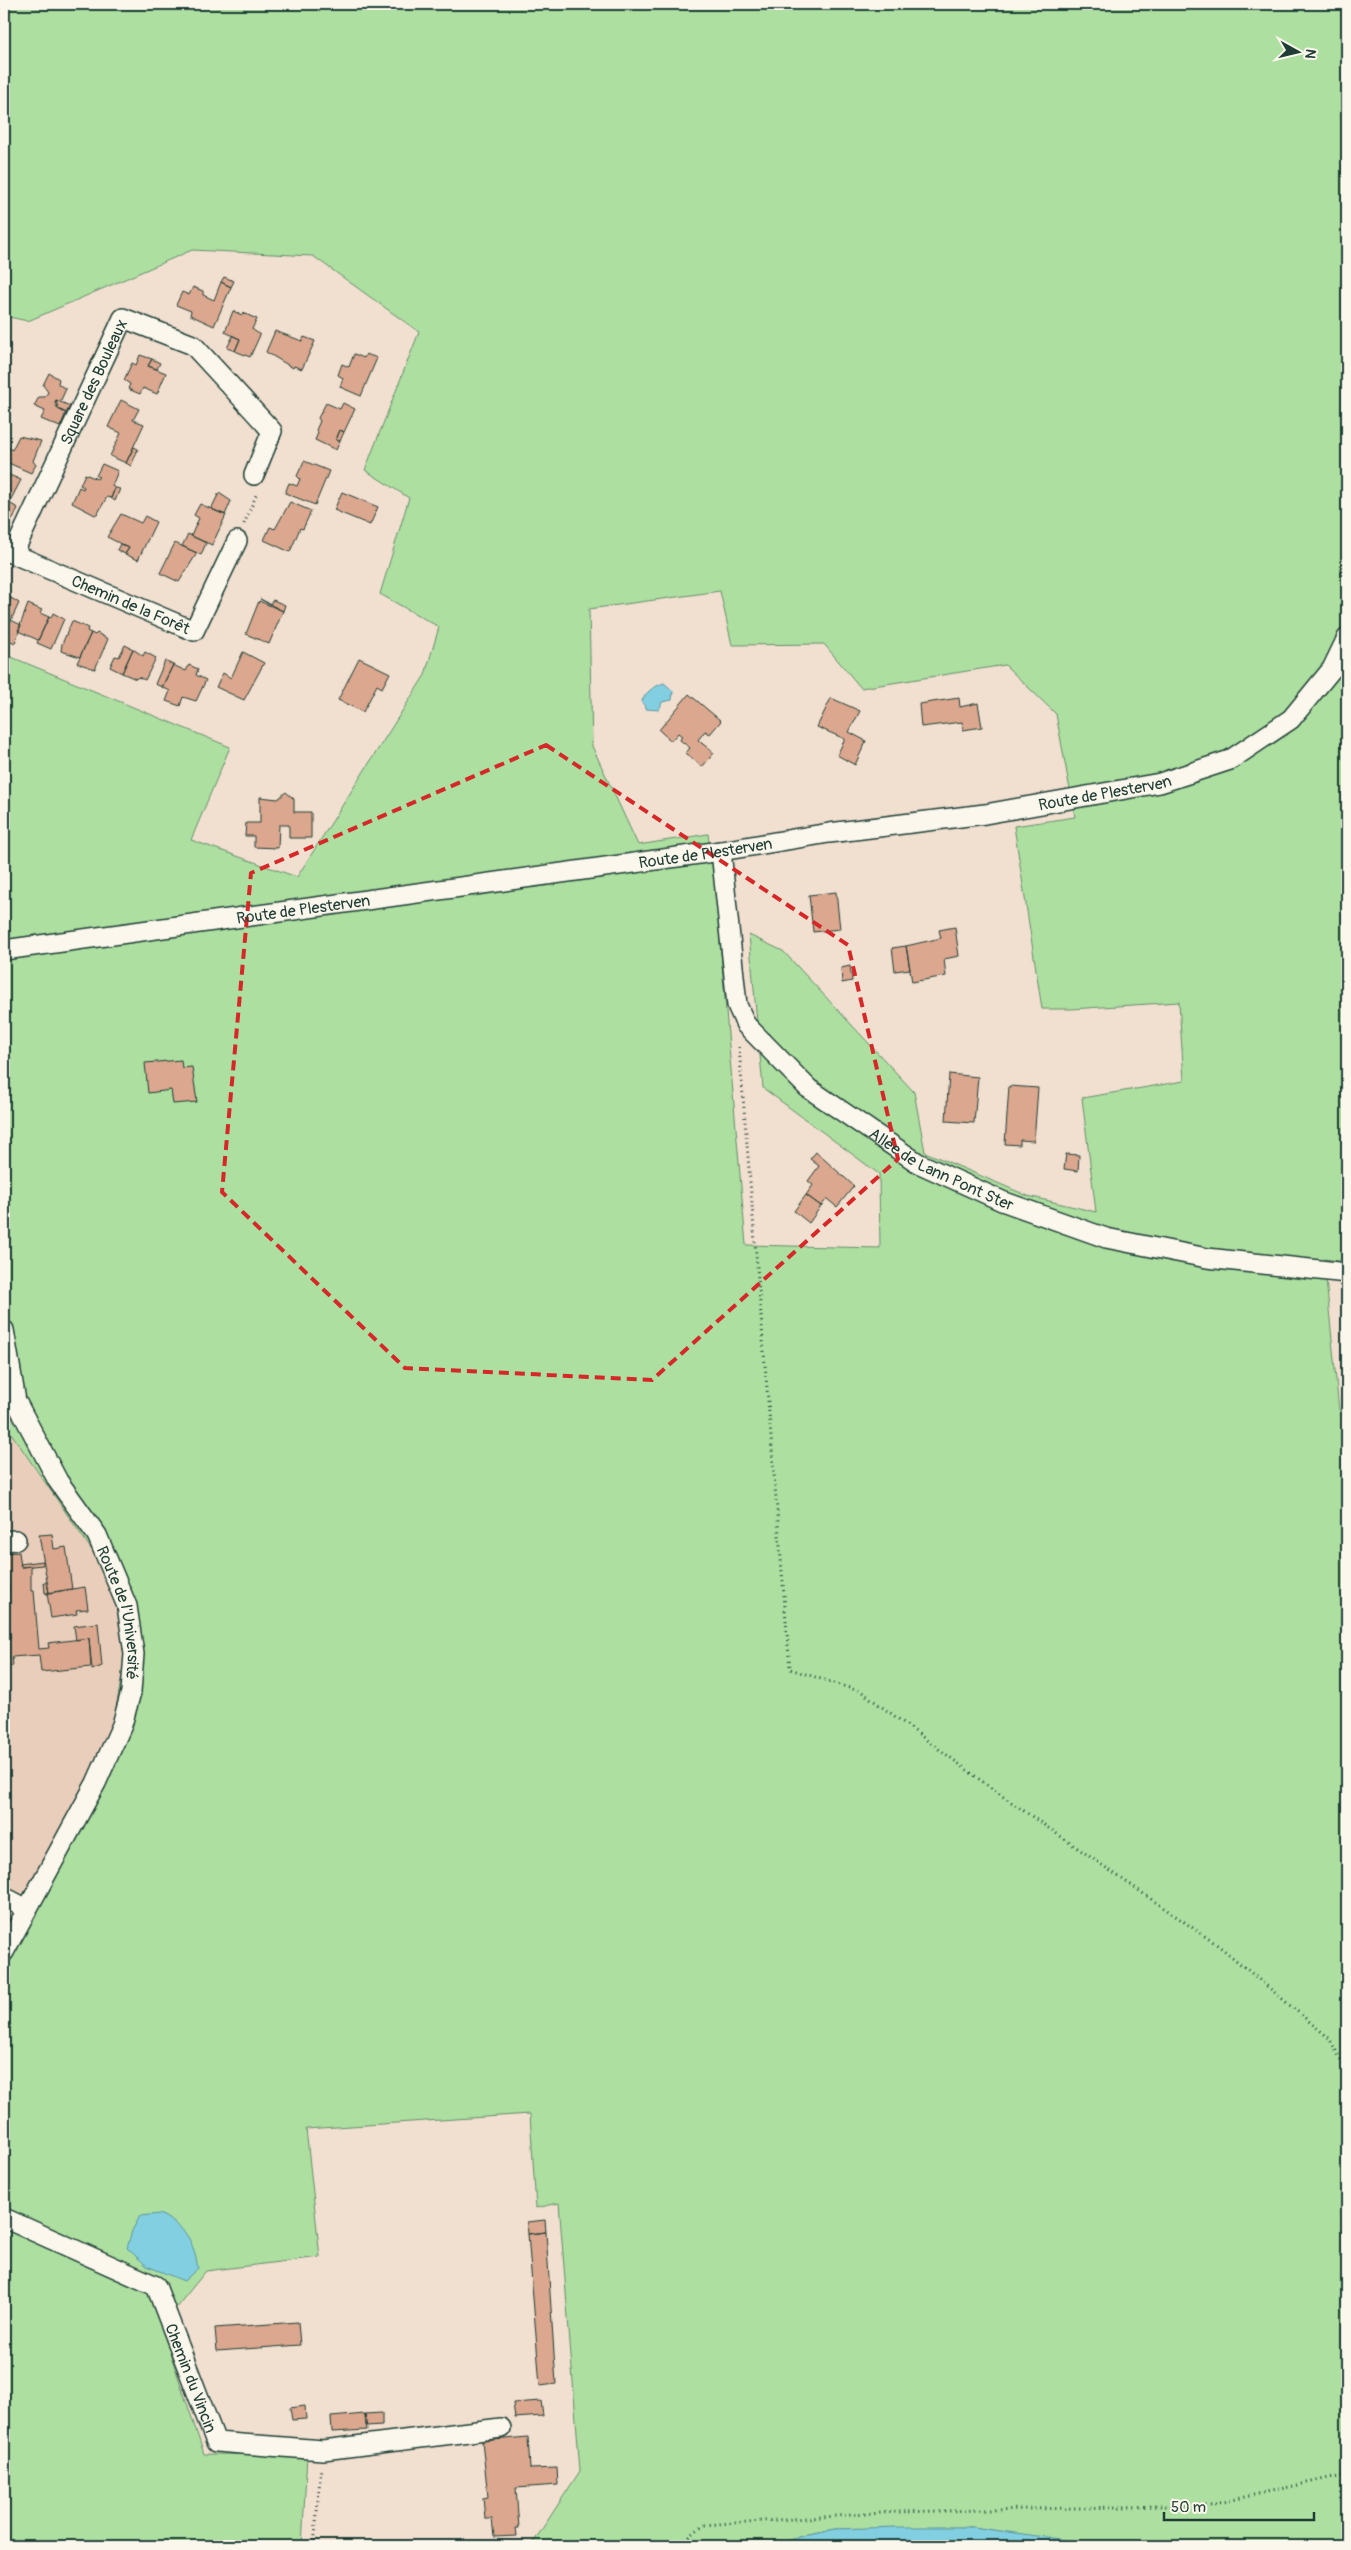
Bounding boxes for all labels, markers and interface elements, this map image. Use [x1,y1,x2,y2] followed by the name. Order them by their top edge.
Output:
[1274,28,1324,78] north arrow
[1301,48,1319,60] text: N
[56,316,132,448] street label: Square des Bouleaux
[68,571,193,639] street label: Chemin de la Forêt
[1037,771,1174,815] street label: Route de Plesterven
[637,834,774,873] street label: Route de Plesterven
[235,891,371,929] street label: Route de Plesterven
[865,1124,1016,1215] street label: Allée de Lann Pont Ster
[92,1543,143,1681] street label: Route de l'Université
[160,2321,220,2436] street label: Chemin du Vincin
[1164,2490,1314,2522] scale bar
[1171,2498,1206,2517] text: 50 m

